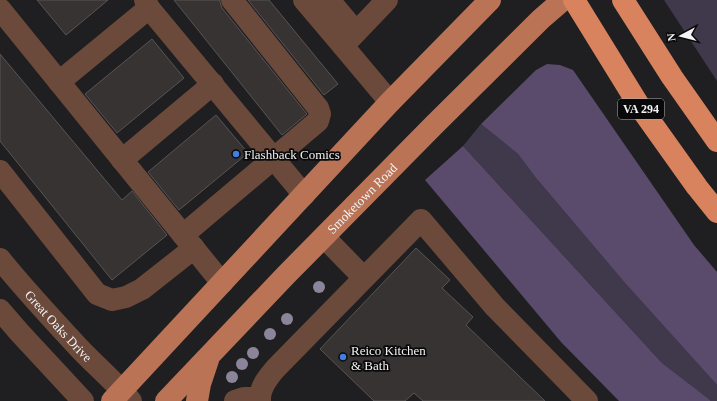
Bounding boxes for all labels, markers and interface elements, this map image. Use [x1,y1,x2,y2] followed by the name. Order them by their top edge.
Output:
[661,16,701,56] north arrow
[665,32,678,42] text: N
[618,99,664,119] road number: VA 294
[244,147,340,162] place label: Flashback Comics
[231,149,241,159] marker: Flashback Comics
[324,160,401,237] street label: Smoketown Road
[22,287,95,365] street label: Great Oaks Drive
[351,343,426,373] place label: Reico Kitchen & Bath
[338,352,348,362] marker: Reico Kitchen & Bath

